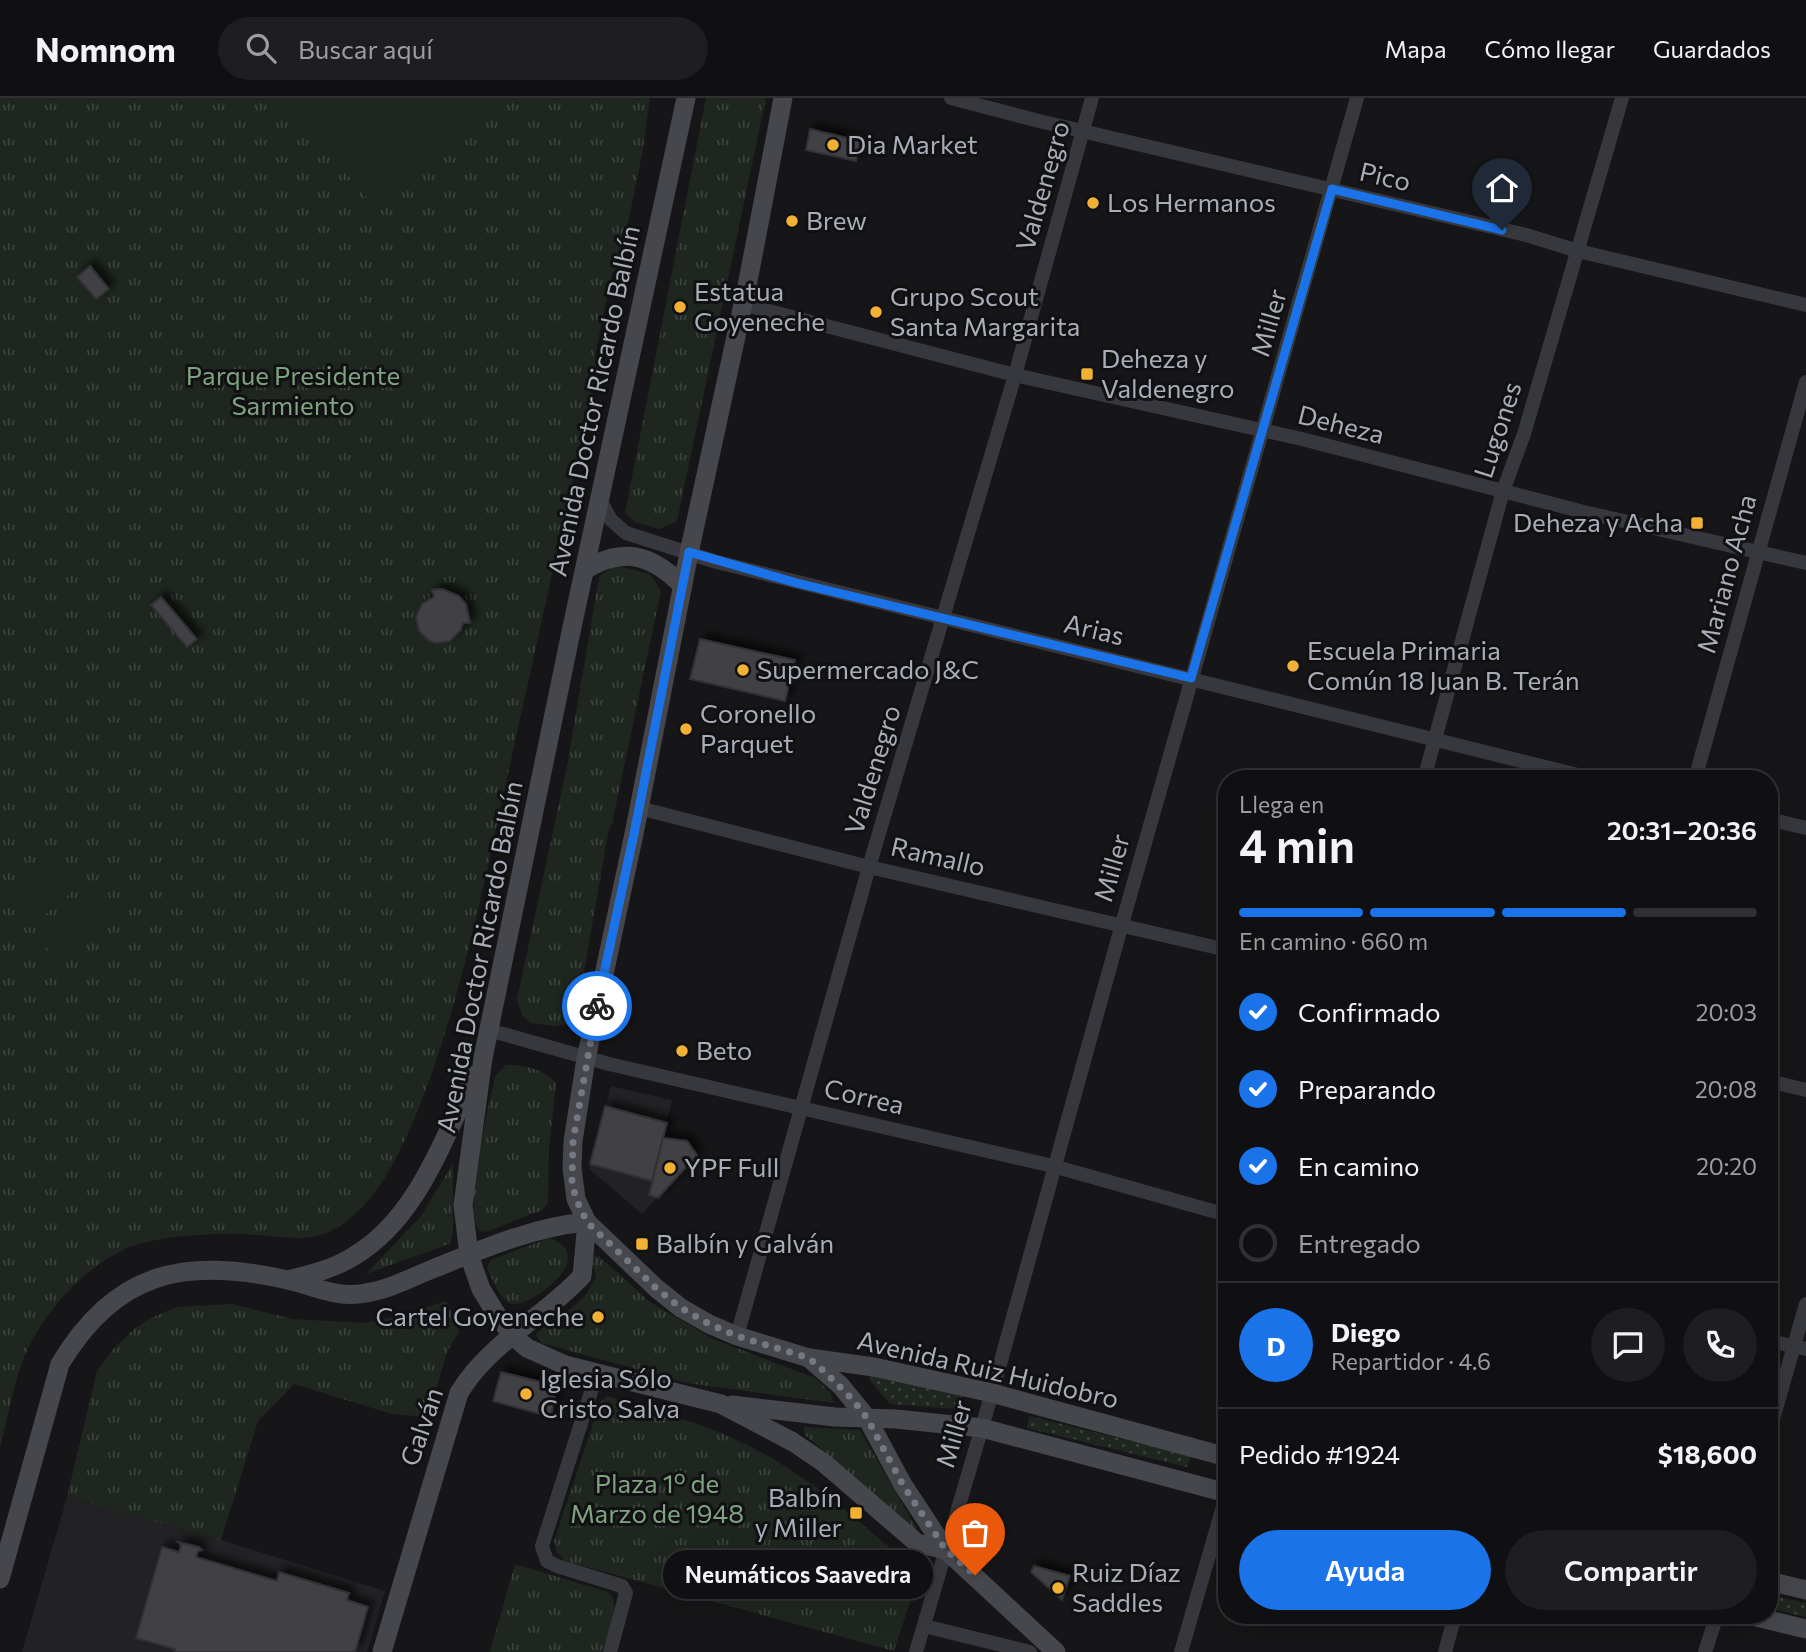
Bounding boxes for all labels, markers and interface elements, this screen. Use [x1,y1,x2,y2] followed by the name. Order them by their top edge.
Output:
[218,17,708,80] search box
[35,28,176,69] text: Nomnom
[242,29,280,67] icon: search
[298,33,433,64] text: Buscar aquí
[1384,34,1447,63] text: Mapa
[1485,34,1615,63] text: Cómo llegar
[1653,34,1771,63] text: Guardados
[1008,117,1075,254] street label: Valdenegro
[847,128,978,159] place label: Dia Market
[825,137,841,153] marker: Dia Market
[1357,155,1414,196] street label: Pico
[1472,158,1532,230] pin
[1483,169,1521,207] icon: home
[1107,186,1276,217] place label: Los Hermanos
[1085,195,1101,211] marker: Los Hermanos
[806,204,867,235] place label: Brew
[784,213,800,229] marker: Brew
[540,223,645,579] street label: Avenida Doctor Ricardo Balbín
[694,275,825,336] place label: Estatua Goyeneche
[890,280,1080,341] place label: Grupo Scout Santa Margarita
[1243,285,1292,360] street label: Miller
[672,299,688,315] marker: Estatua Goyeneche
[868,304,884,320] marker: Grupo Scout Santa Margarita
[1101,342,1235,403] place label: Deheza y Valdenegro
[186,359,400,420] park label: Parque Presidente Sarmiento
[1079,366,1095,382] marker: Deheza y Valdenegro
[1467,378,1527,482] street label: Lugones
[1295,398,1388,449] street label: Deheza
[1689,491,1762,656] street label: Mariano Acha
[1513,506,1683,537] place label: Deheza y Acha
[1689,515,1705,531] marker: Deheza y Acha
[1061,607,1127,650] street label: Arias
[1307,634,1580,695] place label: Escuela Primaria Común 18 Juan B. Terán
[757,653,979,684] place label: Supermercado J&C
[1285,658,1301,674] marker: Escuela Primaria Común 18 Juan B. Terán
[735,662,751,678] marker: Supermercado J&C
[700,697,816,758] place label: Coronello Parquet
[837,701,906,838] street label: Valdenegro
[678,721,694,737] marker: Coronello Parquet
[429,778,528,1135] street label: Avenida Doctor Ricardo Balbín
[1239,790,1324,818] text: Llega en
[1607,814,1757,845] text: 20:31–20:36
[1239,816,1355,872] text: 4 min
[888,830,989,881] street label: Ramallo
[1086,830,1135,905] street label: Miller
[1239,927,1428,955] text: En camino · 660 m
[562,971,632,1041] courier
[578,987,616,1025] icon: bike
[1239,993,1277,1031] icon: check
[1298,996,1440,1027] text: Confirmado
[1696,998,1757,1026] text: 20:03
[696,1034,752,1065] place label: Beto
[674,1043,690,1059] marker: Beto
[1239,1070,1277,1108] icon: check
[821,1071,907,1120] street label: Correa
[1298,1073,1436,1104] text: Preparando
[1695,1075,1757,1103] text: 20:08
[1239,1147,1277,1185] icon: check
[1298,1150,1420,1181] text: En camino
[684,1151,779,1182] place label: YPF Full
[1696,1152,1757,1180] text: 20:20
[662,1160,678,1176] marker: YPF Full
[656,1227,834,1258] place label: Balbín y Galván
[1298,1227,1421,1258] text: Entregado
[634,1236,650,1252] marker: Balbín y Galván
[376,1300,584,1331] place label: Cartel Goyeneche
[1591,1308,1665,1382] button: chat
[1683,1308,1757,1382] button: phone
[590,1309,606,1325] marker: Cartel Goyeneche
[1331,1316,1401,1347] text: Diego
[855,1323,1122,1414] street label: Avenida Ruiz Huidobro
[1266,1330,1286,1361] text: D
[1331,1347,1491,1375] text: Repartidor · 4.6
[540,1362,680,1423] place label: Iglesia Sólo Cristo Salva
[393,1383,448,1470] street label: Galván
[518,1386,534,1402] marker: Iglesia Sólo Cristo Salva
[928,1396,977,1471] street label: Miller
[1239,1438,1400,1469] text: Pedido #1924
[1658,1438,1757,1469] text: $18,600
[570,1467,744,1528] park label: Plaza 1º de Marzo de 1948
[755,1481,842,1542] place label: Balbín y Miller
[945,1503,1005,1575] pin
[848,1505,864,1521] marker: Balbín y Miller
[956,1514,994,1552] icon: bag
[1239,1530,1491,1610] button: Ayuda
[1505,1530,1757,1610] button: Compartir
[664,1550,933,1600] callout: Neumáticos Saavedra
[1072,1556,1181,1617] place label: Ruiz Díaz Saddles
[685,1560,911,1588] text: Neumáticos Saavedra
[1050,1580,1066,1596] marker: Ruiz Díaz Saddles

